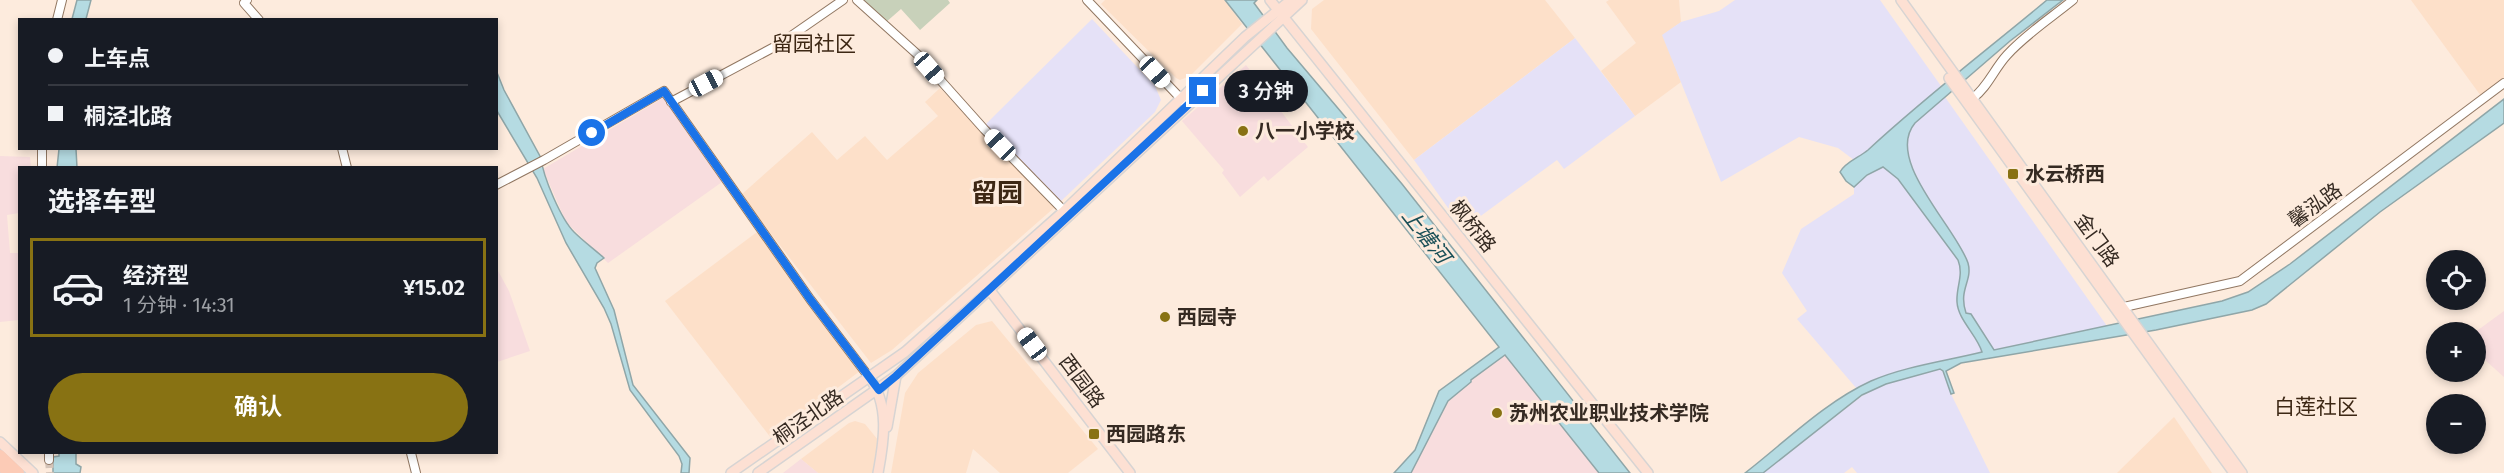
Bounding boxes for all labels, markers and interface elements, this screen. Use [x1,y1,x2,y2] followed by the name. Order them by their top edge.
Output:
[772,31,856,57] district label: 留园社区
[84,45,150,72] text: 上车点
[910,49,948,87] car
[1136,53,1174,91] car
[686,67,726,99] car
[1224,70,1308,112] callout: 3 分钟
[1189,77,1216,104] route end
[1238,79,1294,103] text: 3 分钟
[84,103,172,130] text: 桐泾北路
[578,119,605,146] route start
[1255,119,1355,143] place label: 八一小学校
[1236,124,1250,138] marker: 八一小学校
[981,126,1019,164] car
[2025,162,2105,186] place label: 水云桥西
[2006,167,2020,181] marker: 水云桥西
[971,178,1023,209] district label: 留园
[2284,178,2346,232] street label: 馨泓路
[48,186,156,218] text: 选择车型
[1445,195,1501,257] street label: 枫桥路
[1396,203,1458,272] water label: 上塘河
[2070,209,2124,271] street label: 金门路
[2426,250,2486,454] map controls
[2426,250,2486,310] button: locate
[51,261,105,315] icon: car
[123,262,189,289] text: 经济型
[403,274,465,301] text: ¥15.02
[123,293,235,317] text: 1 分钟 · 14:31
[1177,305,1237,329] place label: 西园寺
[1158,310,1172,324] marker: 西园寺
[2426,322,2486,382] button: +
[1014,324,1050,364] car
[1054,350,1110,412] street label: 西园路
[48,373,468,442] button: 确认
[768,384,848,450] street label: 桐泾北路
[2274,394,2358,420] district label: 白莲社区
[2426,394,2486,454] button: −
[1509,401,1709,425] place label: 苏州农业职业技术学院
[1490,406,1504,420] marker: 苏州农业职业技术学院
[1106,422,1186,446] place label: 西园路东
[1087,427,1101,441] marker: 西园路东

